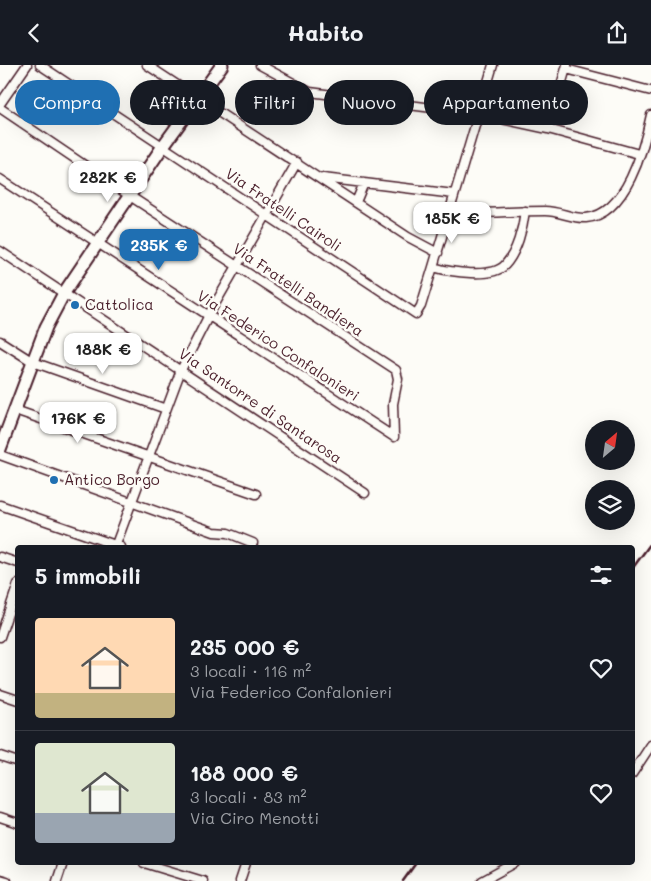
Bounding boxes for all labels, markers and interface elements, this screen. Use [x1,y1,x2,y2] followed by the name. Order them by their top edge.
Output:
[288,18,363,47] text: Habito
[20,19,48,47] icon: back
[603,19,631,47] icon: share
[15,80,120,125] chip: Compra
[130,80,225,125] chip: Affitta
[235,80,314,125] chip: Filtri
[324,80,414,125] chip: Nuovo
[424,80,588,125] chip: Appartamento
[67,161,149,203] pin: 282K €
[222,163,345,255] street label: Via Fratelli Cairoli
[79,166,137,187] text: 282K €
[411,201,493,244] pin: 185K €
[424,207,480,228] text: 185K €
[118,229,200,271] pin: 235K €
[130,234,188,255] text: 235K €
[229,238,368,340] street label: Via Fratelli Bandiera
[194,285,363,405] street label: Via Federico Confalonieri
[85,294,154,314] place label: Cattolica
[69,299,81,311] marker: Cattolica
[62,333,144,375] pin: 188K €
[75,338,131,359] text: 188K €
[175,343,346,467] street label: Via Santorre di Santarosa
[37,401,119,444] pin: 176K €
[51,407,105,428] text: 176K €
[585,420,635,470] north arrow
[585,420,635,530] map controls
[64,469,160,489] place label: Antico Borgo
[48,474,60,486] marker: Antico Borgo
[585,480,635,530] button: layers
[587,561,615,589] icon: filters
[35,562,141,589] text: 5 immobili
[190,633,299,660] text: 235 000 €
[75,638,135,698] icon: home
[587,654,615,682] icon: heart
[190,660,311,681] text: 3 locali · 116 m²
[190,681,392,702] text: Via Federico Confalonieri
[190,759,298,786] text: 188 000 €
[75,763,135,823] icon: home
[587,779,615,807] icon: heart
[190,786,306,807] text: 3 locali · 83 m²
[190,807,319,828] text: Via Ciro Menotti

